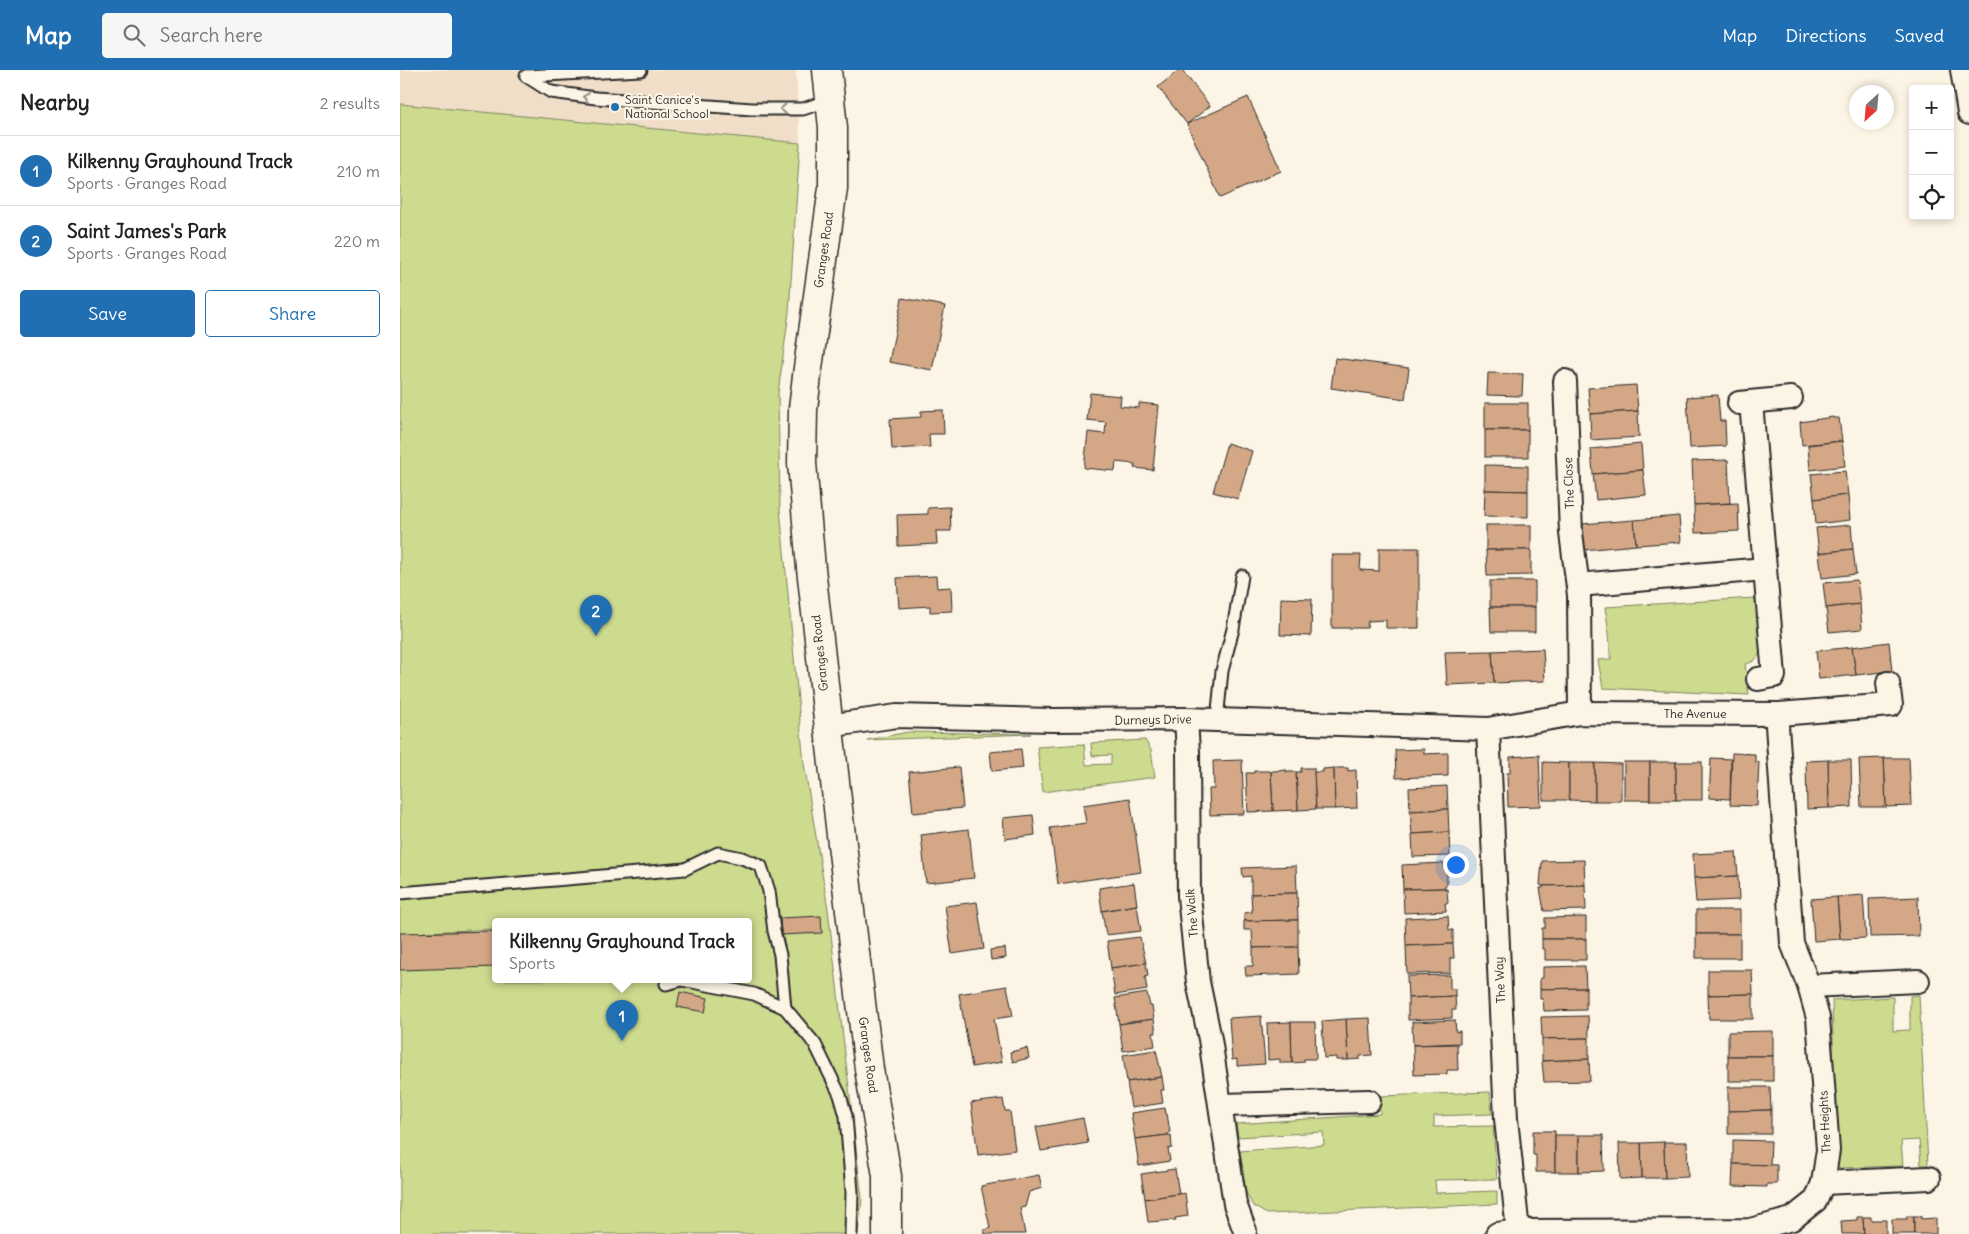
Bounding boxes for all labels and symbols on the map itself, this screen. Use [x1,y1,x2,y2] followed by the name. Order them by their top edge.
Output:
[1849,85,1894,130] north arrow
[582,92,590,103] one-way arrow
[625,92,709,121] place label: Saint Canice's National School
[609,101,621,113] marker: Saint Canice's National School
[779,104,786,114] one-way arrow
[811,211,836,289] street label: Granges Road
[1560,457,1577,509] street label: The Close
[580,595,612,636] pin: 2
[808,614,831,692] street label: Granges Road
[1664,706,1726,721] street label: The Avenue
[1114,711,1192,728] street label: Durneys Drive
[1443,852,1469,878] your location
[1182,888,1201,938] street label: The Walk
[1491,956,1508,1004] street label: The Way
[606,1000,638,1041] pin: 1
[856,1016,881,1094] street label: Granges Road
[1815,1090,1834,1154] street label: The Heights

